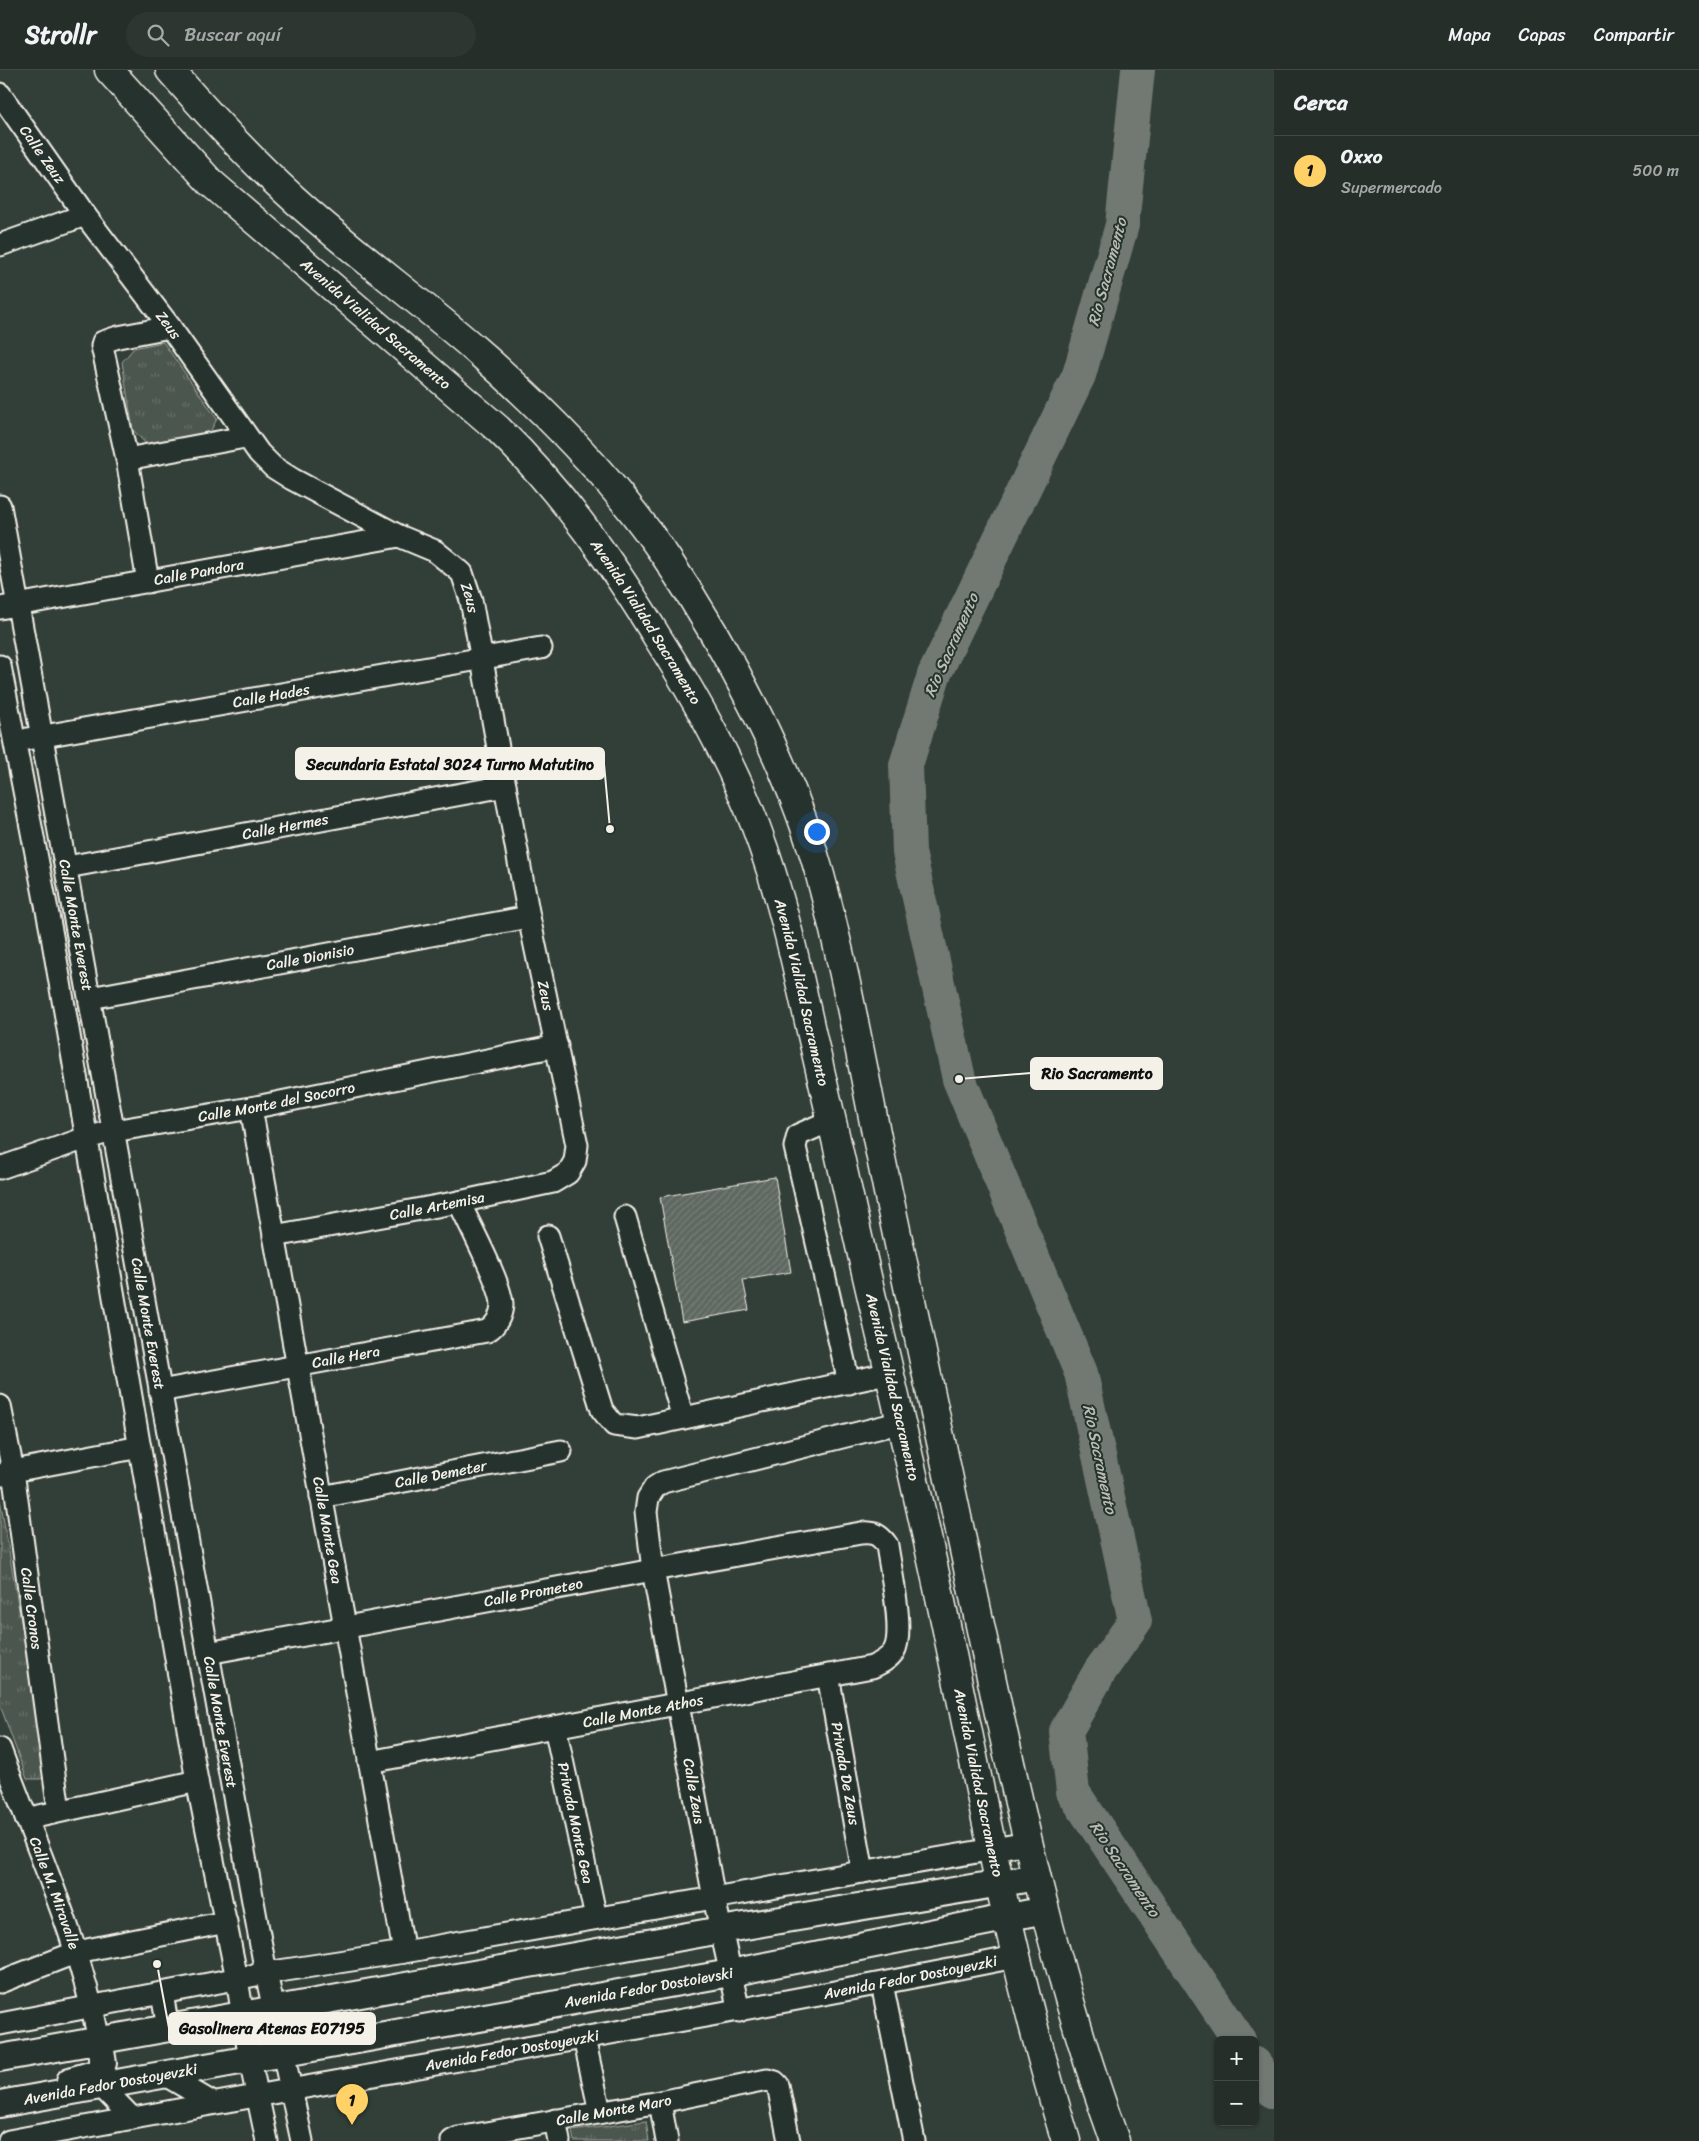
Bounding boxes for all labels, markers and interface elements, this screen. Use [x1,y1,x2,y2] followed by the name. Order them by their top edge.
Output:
[126,12,476,57] search box
[25,14,96,56] text: Strollr
[184,18,281,51] text: Buscar aquí
[1448,19,1491,51] text: Mapa
[1519,19,1566,51] text: Capas
[1594,19,1674,51] text: Compartir
[144,21,172,49] icon: search
[1294,84,1348,122] text: Cerca
[13,119,73,190] street label: Calle Zeuz
[1341,140,1382,173] text: Oxxo
[1307,156,1313,185] text: 1
[1633,156,1679,185] text: 500 m
[1341,173,1442,202] text: Supermercado
[1079,214,1136,329] water label: Rio Sacramento
[294,251,457,397] street label: Avenida Vialidad Sacramento
[149,305,188,345] street label: Zeus
[583,533,708,710] street label: Avenida Vialidad Sacramento
[152,551,246,593] street label: Calle Pandora
[453,579,486,615] street label: Zeus
[915,587,987,702] water label: Rio Sacramento
[231,676,312,715] street label: Calle Hades
[296,748,604,779] callout: Secundaria Estatal 3024 Turno Matutino
[305,750,594,779] text: Secundaria Estatal 3024 Turno Matutino
[240,806,331,847] street label: Calle Hermes
[804,819,830,845] your location
[51,857,101,994] street label: Calle Monte Everest
[767,894,837,1089] street label: Avenida Vialidad Sacramento
[264,936,357,978] street label: Calle Dionisio
[530,978,561,1013] street label: Zeus
[1031,1058,1162,1089] callout: Rio Sacramento
[1040,1059,1153,1088] text: Rio Sacramento
[196,1074,358,1130] street label: Calle Monte del Socorro
[387,1184,487,1228] street label: Calle Artemisa
[124,1256,173,1392] street label: Calle Monte Everest
[858,1289,927,1484] street label: Avenida Vialidad Sacramento
[310,1338,382,1376] street label: Calle Hera
[1074,1402,1126,1517] water label: Rio Sacramento
[393,1452,490,1496] street label: Calle Demeter
[305,1475,350,1586] street label: Calle Monte Gea
[13,1566,50,1651] street label: Calle Cronos
[482,1570,586,1614] street label: Calle Prometeo
[196,1654,245,1791] street label: Calle Monte Everest
[946,1685,1011,1880] street label: Avenida Vialidad Sacramento
[580,1687,706,1735] street label: Calle Monte Athos
[824,1720,867,1827] street label: Privada De Zeus
[675,1756,713,1827] street label: Calle Zeus
[550,1760,601,1886] street label: Privada Monte Gea
[1082,1815,1169,1924] water label: Rio Sacramento
[22,1833,87,1953] street label: Calle M. Miravalle
[820,1948,1000,2007] street label: Avenida Fedor Dostoyevzki
[561,1960,736,2016] street label: Avenida Fedor Dostoievski
[169,2013,375,2044] callout: Gasolinera Atenas E07195
[178,2014,365,2043] text: Gasolinera Atenas E07195
[422,2022,602,2079] street label: Avenida Fedor Dostoyevzki
[1214,2036,1259,2126] map controls
[1214,2036,1259,2081] button: +
[20,2056,200,2113] street label: Avenida Fedor Dostoyevzki
[1214,2081,1259,2126] button: −
[336,2084,368,2125] pin: 1
[554,2087,675,2133] street label: Calle Monte Maro

